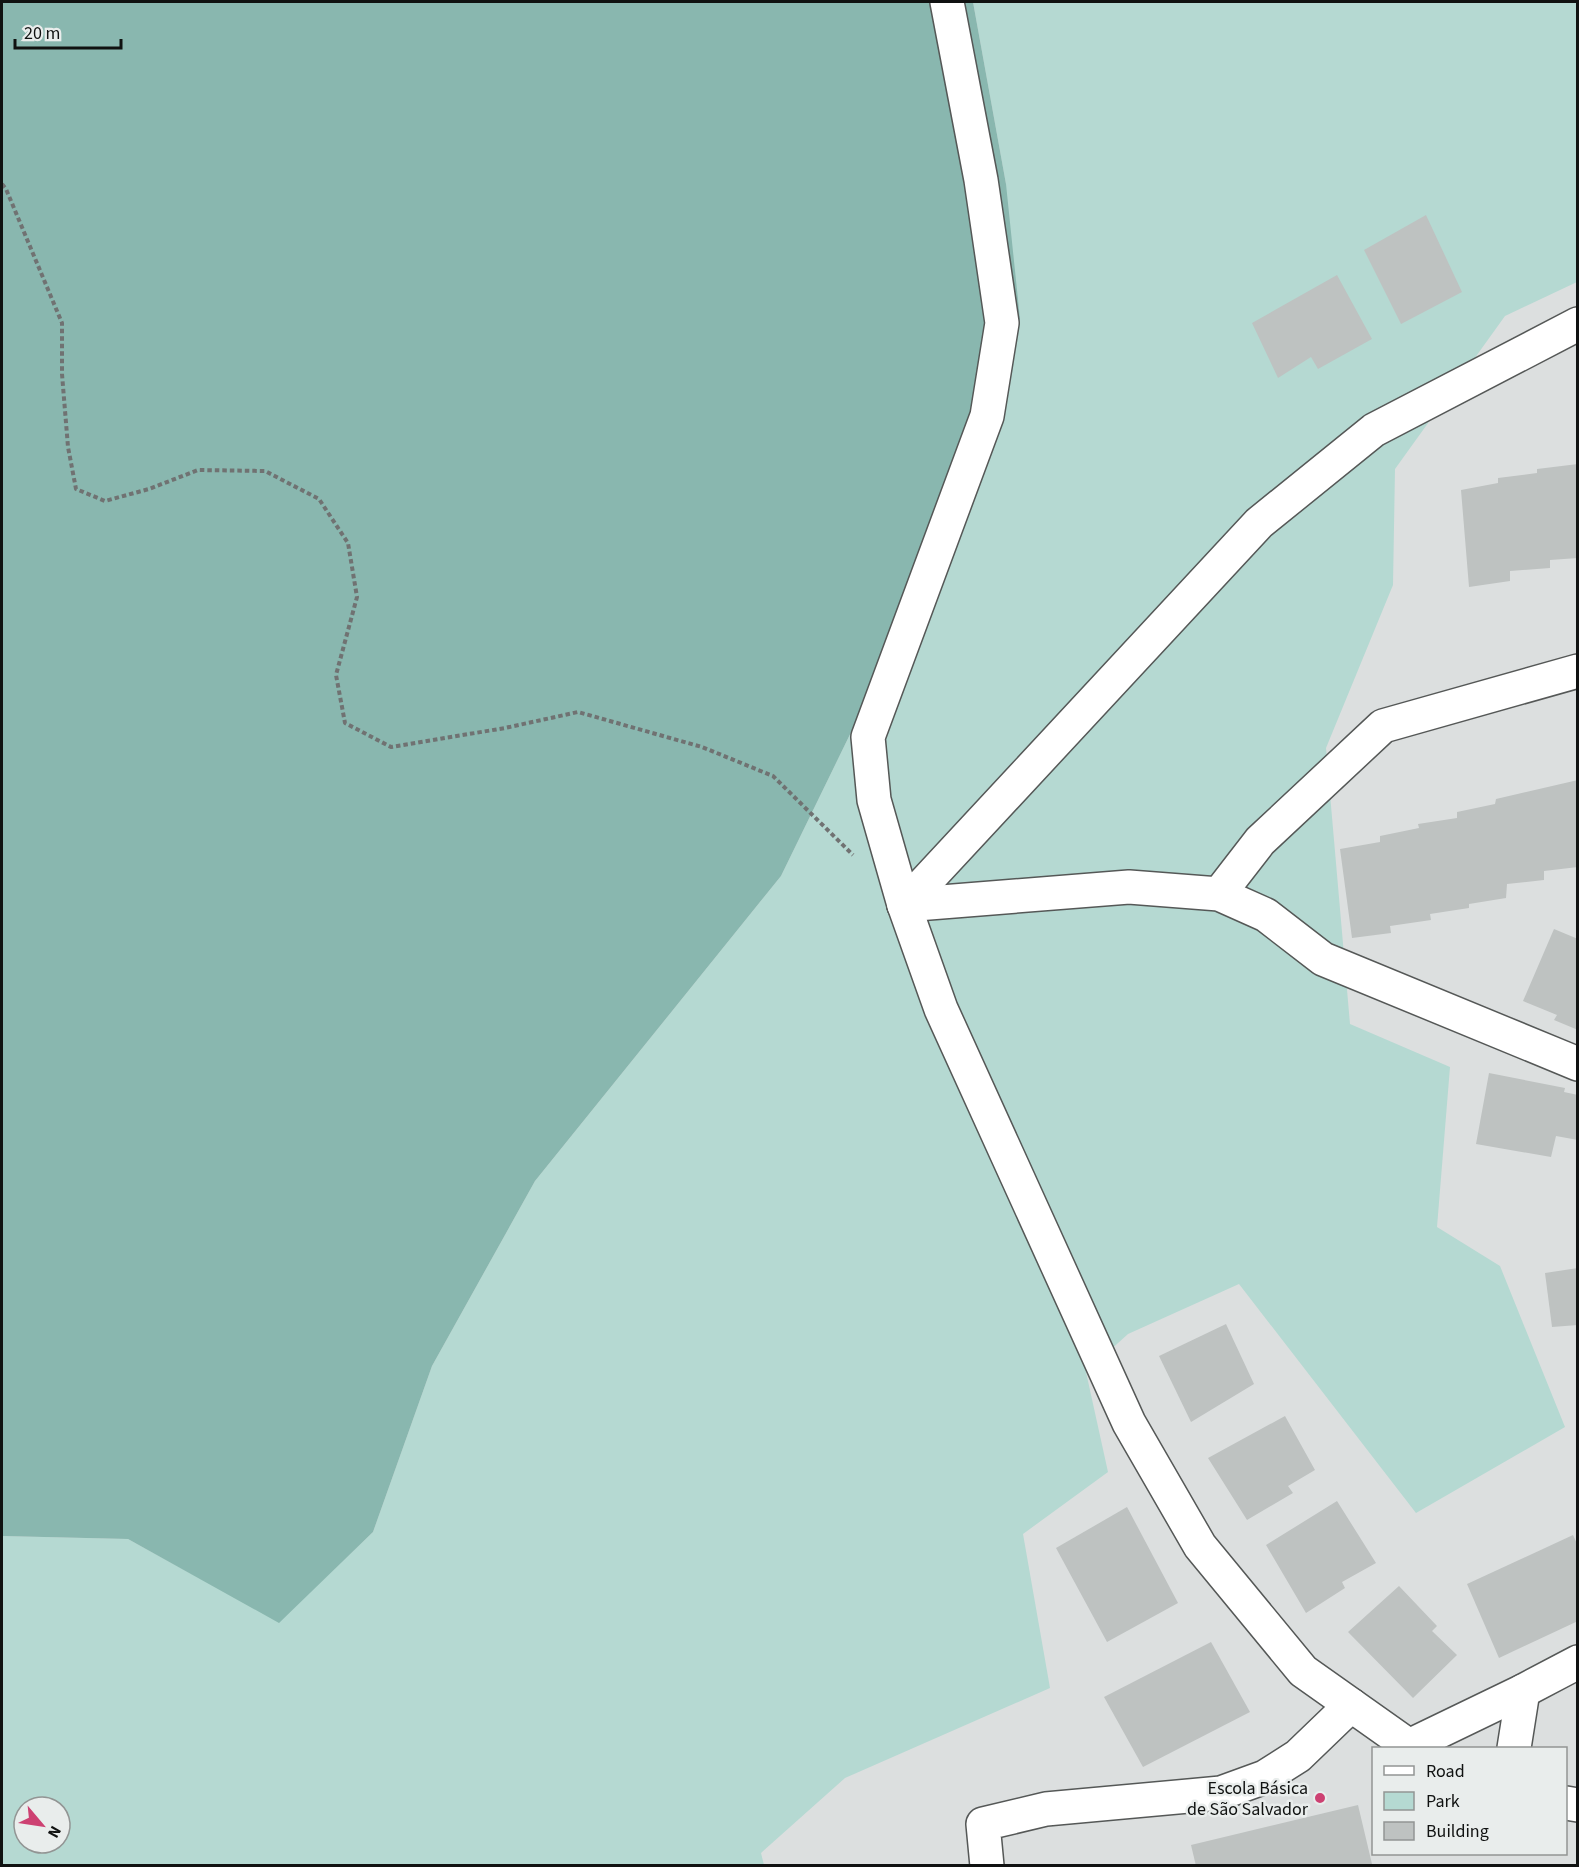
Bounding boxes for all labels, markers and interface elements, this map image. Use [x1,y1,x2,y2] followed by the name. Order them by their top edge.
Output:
[15,12,122,50] scale bar
[24,21,60,46] text: 20 m
[1372,1747,1567,1855] legend
[1426,1759,1465,1784] text: Road
[1187,1776,1309,1822] place label: Escola Básica de São Salvador
[1426,1789,1460,1814] text: Park
[1313,1791,1327,1805] marker: Escola Básica de São Salvador
[12,1795,72,1855] north arrow
[1426,1819,1489,1844] text: Building
[42,1822,66,1842] text: N

